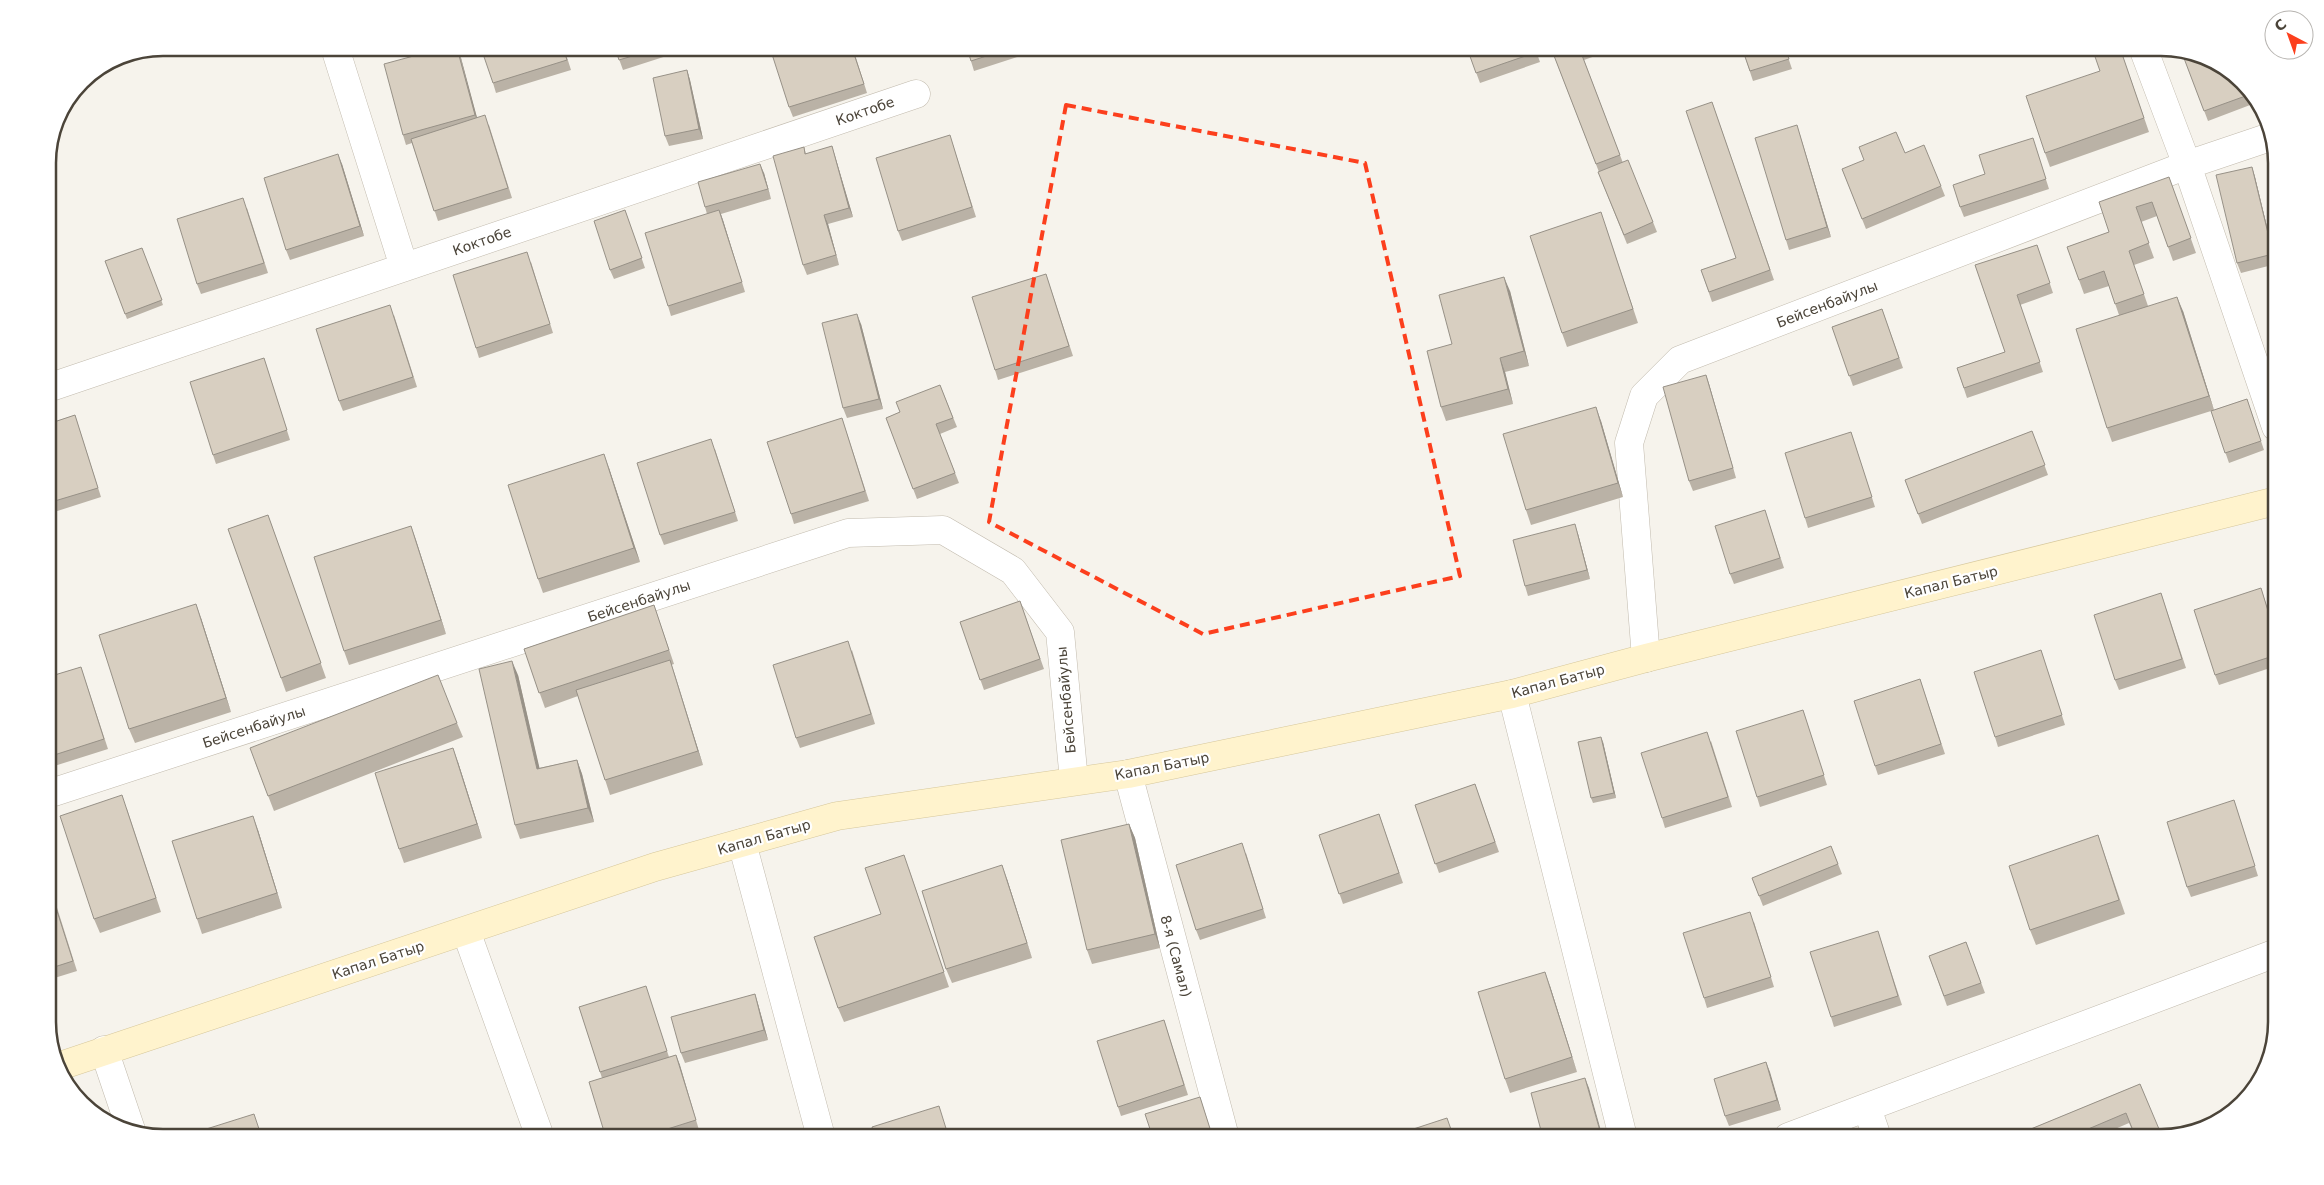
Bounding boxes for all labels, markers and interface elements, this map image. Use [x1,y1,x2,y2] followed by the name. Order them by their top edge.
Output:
[2264,10,2314,60] north arrow
[2271,16,2290,35] text: С
[834,94,896,128] street label: Коктобе
[451,224,513,258] street label: Коктобе
[1774,277,1880,331] street label: Бейсенбайулы
[1903,563,2000,601] street label: Капал Батыр
[585,577,693,625] street label: Бейсенбайулы
[1053,646,1079,754] street label: Бейсенбайулы
[1510,661,1607,701] street label: Капал Батыр
[200,703,308,751] street label: Бейсенбайулы
[1113,749,1211,783] street label: Капал Батыр
[716,816,812,858] street label: Капал Батыр
[1157,913,1195,999] street label: 8-я (Самал)
[330,938,426,982] street label: Капал Батыр

